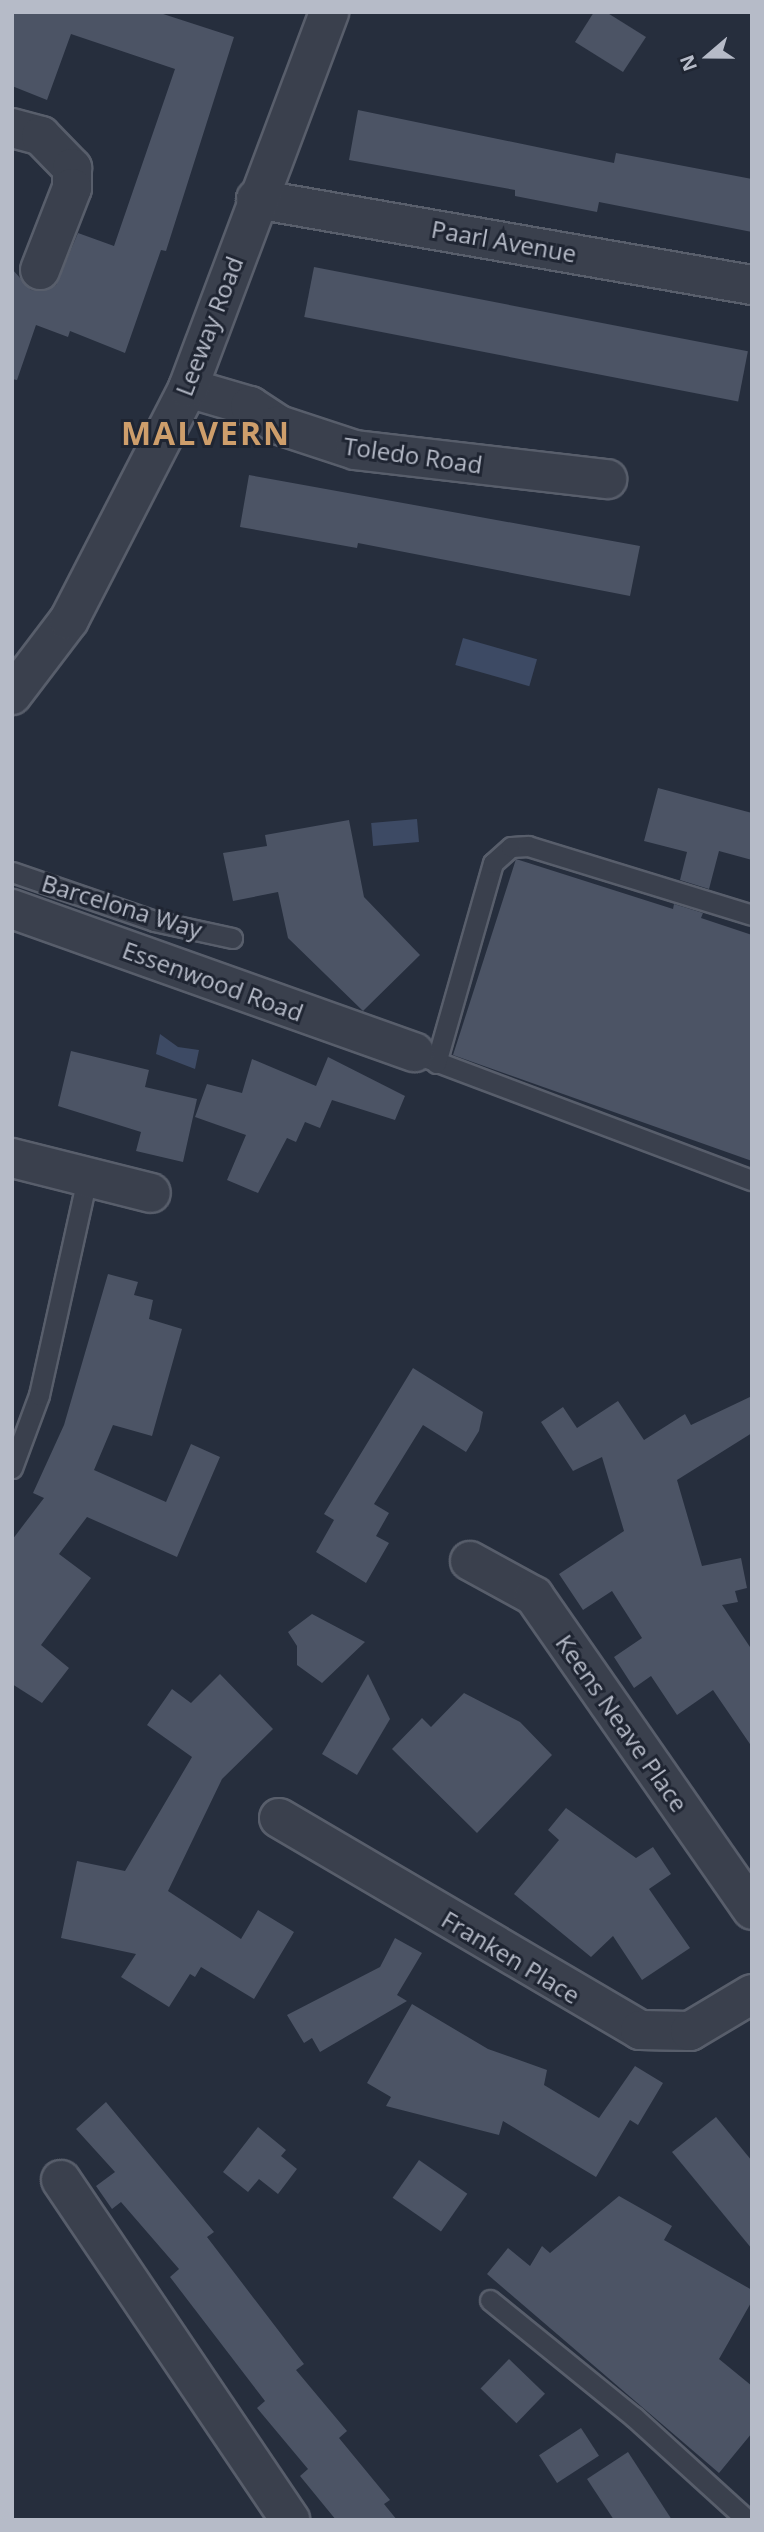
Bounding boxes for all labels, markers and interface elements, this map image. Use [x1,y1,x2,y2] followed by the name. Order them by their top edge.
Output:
[673,21,743,91] north arrow
[673,51,703,75] text: N
[429,214,579,268] street label: Paarl Avenue
[169,252,249,400] street label: Leeway Road
[122,414,290,452] district label: MALVERN
[342,431,484,479] street label: Toledo Road
[38,868,206,944] street label: Barcelona Way
[119,935,307,1027] street label: Essenwood Road
[550,1629,694,1817] street label: Keens Neave Place
[437,1904,585,2010] street label: Franken Place

